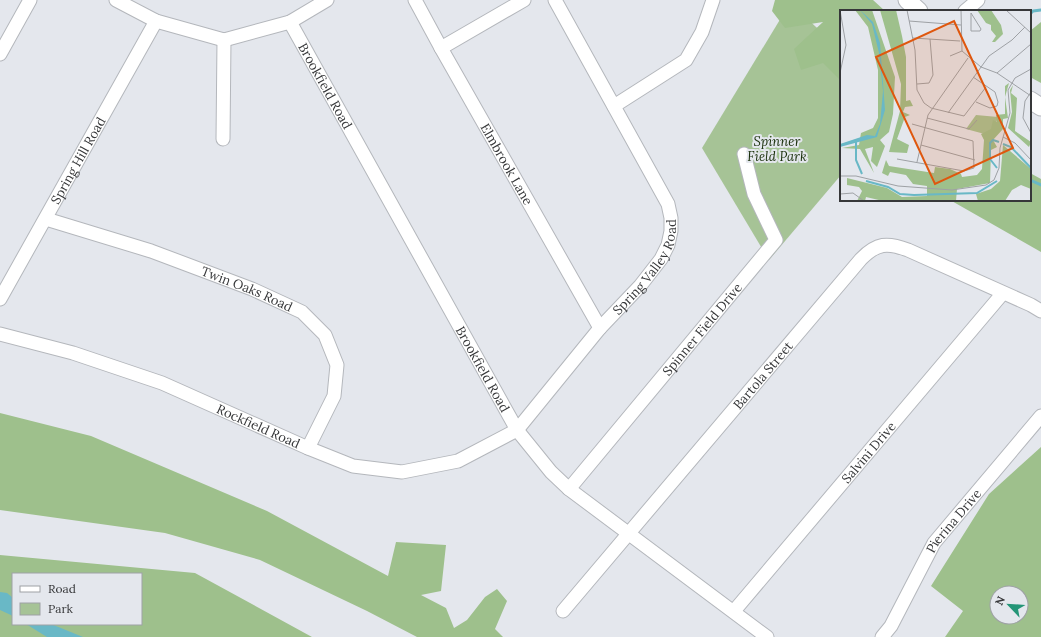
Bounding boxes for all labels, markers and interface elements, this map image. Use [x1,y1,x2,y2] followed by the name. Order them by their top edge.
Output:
[840,10,1031,201] inset map
[294,40,356,132] street label: Brookfield Road
[47,114,110,207] street label: Spring Hill Road
[476,120,536,208] street label: Elmbrook Lane
[747,133,807,165] park label: Spinner Field Park
[609,219,680,319] street label: Spring Valley Road
[199,263,296,316] street label: Twin Oaks Road
[659,279,746,379] street label: Spinner Field Drive
[452,323,513,415] street label: Brookfield Road
[729,338,797,413] street label: Bartola Street
[214,400,303,453] street label: Rockfield Road
[838,418,900,487] street label: Salvini Drive
[922,485,985,556] street label: Pierina Drive
[12,573,142,625] legend
[48,581,76,596] text: Road
[989,585,1029,625] north arrow
[992,594,1008,608] text: N
[48,601,74,616] text: Park

